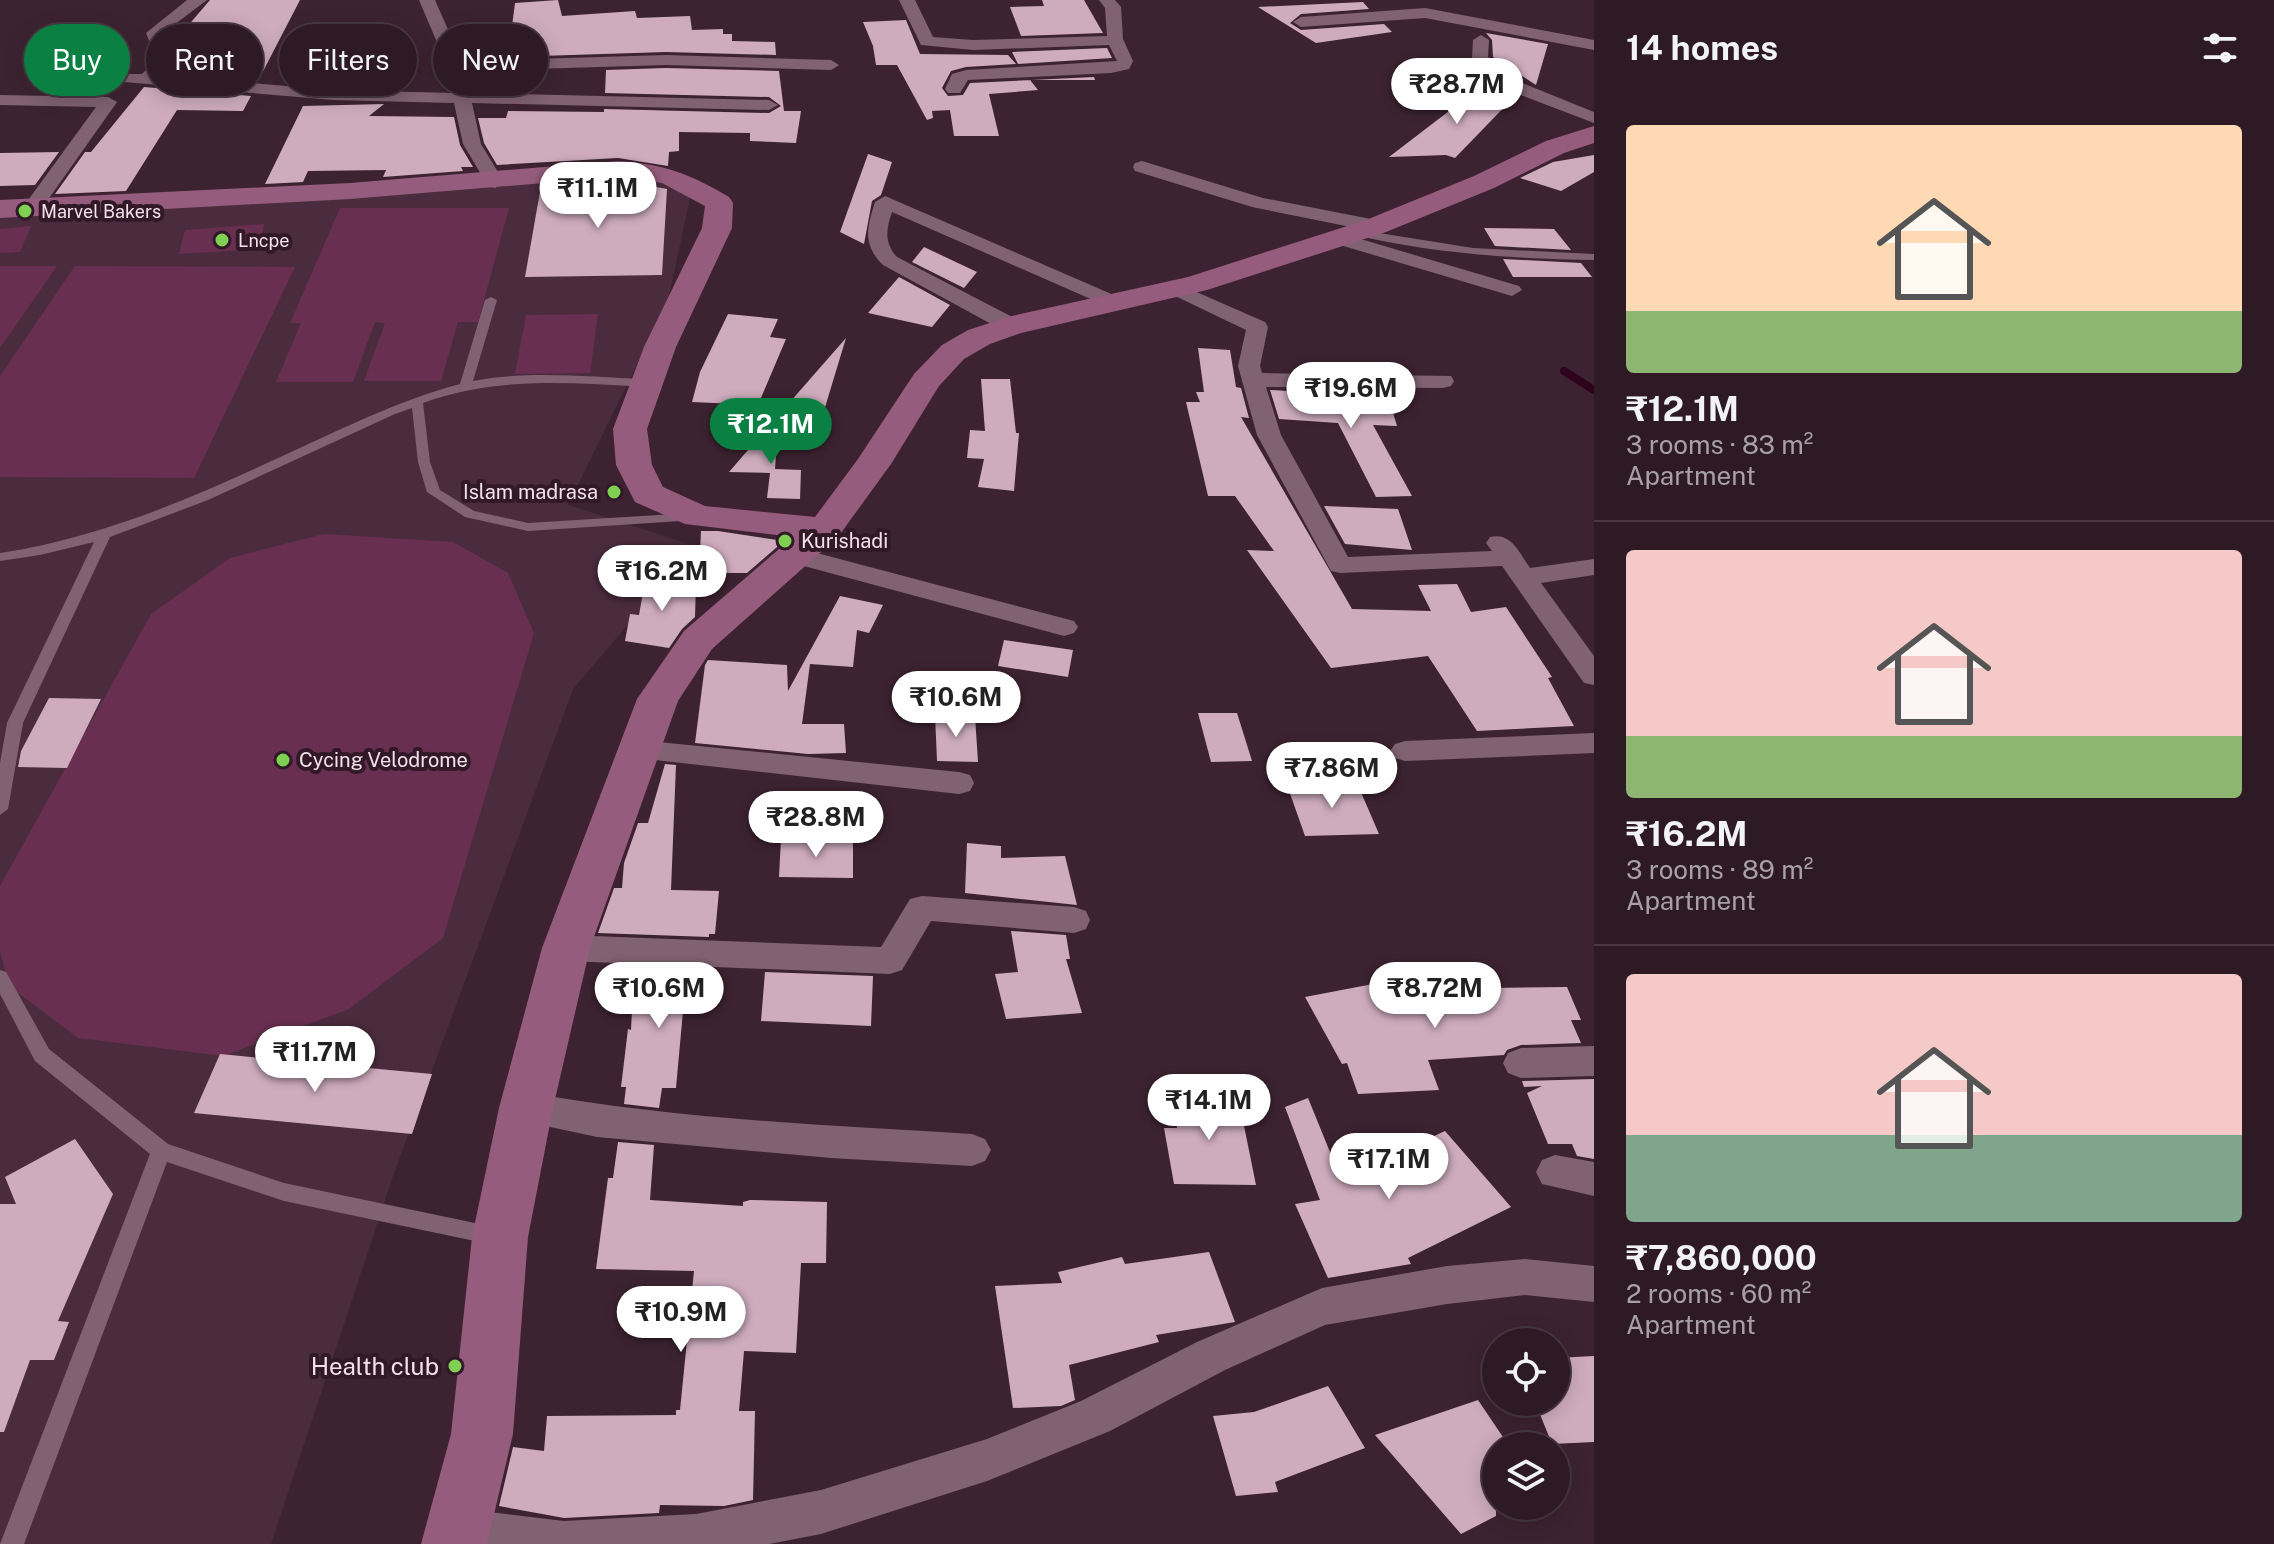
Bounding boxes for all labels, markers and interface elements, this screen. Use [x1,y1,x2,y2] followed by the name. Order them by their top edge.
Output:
[24,24,130,96] chip: Buy
[146,24,263,96] chip: Rent
[279,24,417,96] chip: Filters
[433,24,548,96] chip: New
[2198,26,2242,70] icon: filters
[1626,28,1778,68] text: 14 homes
[1392,58,1522,126] pin: ₹28.7M
[1409,68,1505,99] text: ₹28.7M
[533,162,663,230] pin: ₹11.1M
[558,172,638,203] text: ₹11.1M
[1862,177,2006,321] icon: home
[41,201,161,222] place label: Marvel Bakers
[16,202,34,220] marker: Marvel Bakers
[238,230,289,251] place label: Lncpe
[213,231,231,249] marker: Lncpe
[1286,362,1416,430] pin: ₹19.6M
[1304,372,1398,403] text: ₹19.6M
[1626,389,1739,429] text: ₹12.1M
[706,398,836,466] pin: ₹12.1M
[728,408,814,439] text: ₹12.1M
[1626,429,1813,460] text: 3 rooms · 83 m²
[1626,460,1756,491] text: Apartment
[463,480,598,504] place label: Islam madrasa
[605,483,623,501] marker: Islam madrasa
[801,529,888,553] place label: Kurishadi
[776,532,794,550] marker: Kurishadi
[597,545,727,613] pin: ₹16.2M
[616,555,708,586] text: ₹16.2M
[1862,602,2006,746] icon: home
[891,671,1021,739] pin: ₹10.6M
[910,681,1002,712] text: ₹10.6M
[1267,742,1397,810] pin: ₹7.86M
[299,748,468,772] place label: Cycing Velodrome
[274,751,292,769] marker: Cycing Velodrome
[1284,752,1380,783] text: ₹7.86M
[751,791,881,859] pin: ₹28.8M
[767,801,865,832] text: ₹28.8M
[1626,814,1748,854] text: ₹16.2M
[1626,854,1813,885] text: 3 rooms · 89 m²
[1626,885,1756,916] text: Apartment
[594,962,724,1030] pin: ₹10.6M
[1370,962,1500,1030] pin: ₹8.72M
[613,972,705,1003] text: ₹10.6M
[1387,972,1483,1003] text: ₹8.72M
[250,1026,380,1094] pin: ₹11.7M
[1862,1026,2006,1170] icon: home
[273,1036,357,1067] text: ₹11.7M
[1144,1074,1274,1142] pin: ₹14.1M
[1166,1084,1252,1115] text: ₹14.1M
[1324,1133,1454,1201] pin: ₹17.1M
[1347,1143,1431,1174] text: ₹17.1M
[1626,1238,1817,1278] text: ₹7,860,000
[1626,1278,1811,1309] text: 2 rooms · 60 m²
[616,1286,746,1354] pin: ₹10.9M
[635,1296,727,1327] text: ₹10.9M
[1626,1309,1756,1340] text: Apartment
[1482,1328,1570,1520] map controls
[1482,1328,1570,1416] button: locate
[311,1352,439,1380] place label: Health club
[446,1357,464,1375] marker: Health club
[1482,1432,1570,1520] button: layers

